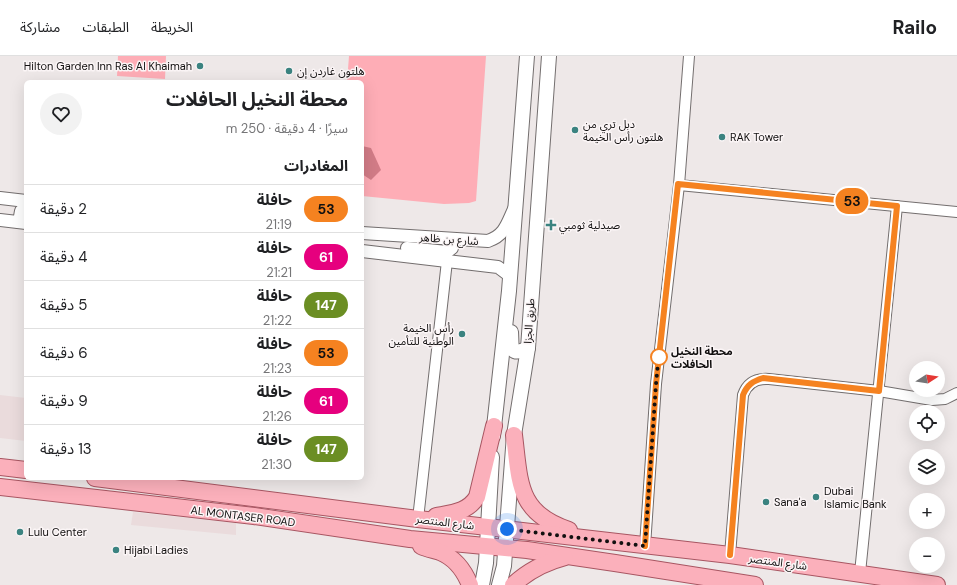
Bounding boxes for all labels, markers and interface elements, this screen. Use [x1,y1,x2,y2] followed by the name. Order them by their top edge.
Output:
[892,15,937,40] text: Railo
[20,18,60,36] text: مشاركة
[82,18,129,36] text: الطبقات
[151,18,193,36] text: الخريطة
[24,59,192,73] place label: Hilton Garden Inn Ras Al Khaimah
[195,61,205,71] marker: Hilton Garden Inn Ras Al Khaimah
[297,64,365,79] place label: هلتون غاردن إن
[284,66,294,76] marker: هلتون غاردن إن
[166,87,348,112] text: محطة النخيل الحافلات
[40,93,82,135] button: heart
[583,117,663,144] place label: دبل تري من هلتون رأس الخيمة
[226,120,348,137] text: سيرًا · 4 دقيقة · 250 m
[570,125,580,135] marker: دبل تري من هلتون رأس الخيمة
[730,130,783,144] place label: RAK Tower
[717,132,727,142] marker: RAK Tower
[284,156,348,176] text: المغادرات
[834,188,870,214] line badge: 53
[257,190,292,210] text: حافلة
[843,192,861,210] text: 53
[40,199,87,219] text: 2 دقيقة
[317,200,335,218] text: 53
[266,216,292,233] text: 21:19
[559,218,620,235] place label: صيدلية ثومبي
[546,220,556,230] marker: صيدلية ثومبي
[418,230,480,249] street label: شارع بن ظاهر
[257,238,292,258] text: حافلة
[40,247,87,267] text: 4 دقيقة
[319,248,333,266] text: 61
[266,264,292,281] text: 21:21
[257,286,292,306] text: حافلة
[40,295,87,315] text: 5 دقيقة
[315,296,337,314] text: 147
[520,298,538,344] street label: طريق الجزا
[263,312,292,329] text: 21:22
[388,321,454,348] place label: رأس الخيمة الوطنية للتأمين
[457,329,467,339] marker: رأس الخيمة الوطنية للتأمين
[257,334,292,354] text: حافلة
[40,343,88,363] text: 6 دقيقة
[317,344,335,362] text: 53
[671,344,733,371] place label: محطة النخيل الحافلات
[650,348,668,366] marker: محطة النخيل الحافلات
[263,360,292,377] text: 21:23
[909,361,945,397] north arrow
[909,361,945,573] map controls
[257,382,292,402] text: حافلة
[40,391,88,411] text: 9 دقيقة
[319,392,333,410] text: 61
[909,405,945,441] button: locate
[262,408,292,425] text: 21:26
[257,430,292,450] text: حافلة
[40,439,92,459] text: 13 دقيقة
[315,440,337,458] text: 147
[909,449,945,485] button: layers
[261,456,292,473] text: 21:30
[824,484,887,511] place label: Dubai Islamic Bank
[811,492,821,502] marker: Dubai Islamic Bank
[909,493,945,529] button: +
[774,495,806,509] place label: Sana'a
[761,497,771,507] marker: Sana'a
[190,503,297,529] street label: AL MONTASER ROAD
[414,511,475,534] street label: شارع المنتصر
[497,519,517,539] your location
[28,525,87,539] place label: Lulu Center
[15,527,25,537] marker: Lulu Center
[909,537,945,573] button: −
[124,543,188,557] place label: Hijabi Ladies
[111,545,121,555] marker: Hijabi Ladies
[747,551,808,574] street label: شارع المنتصر

